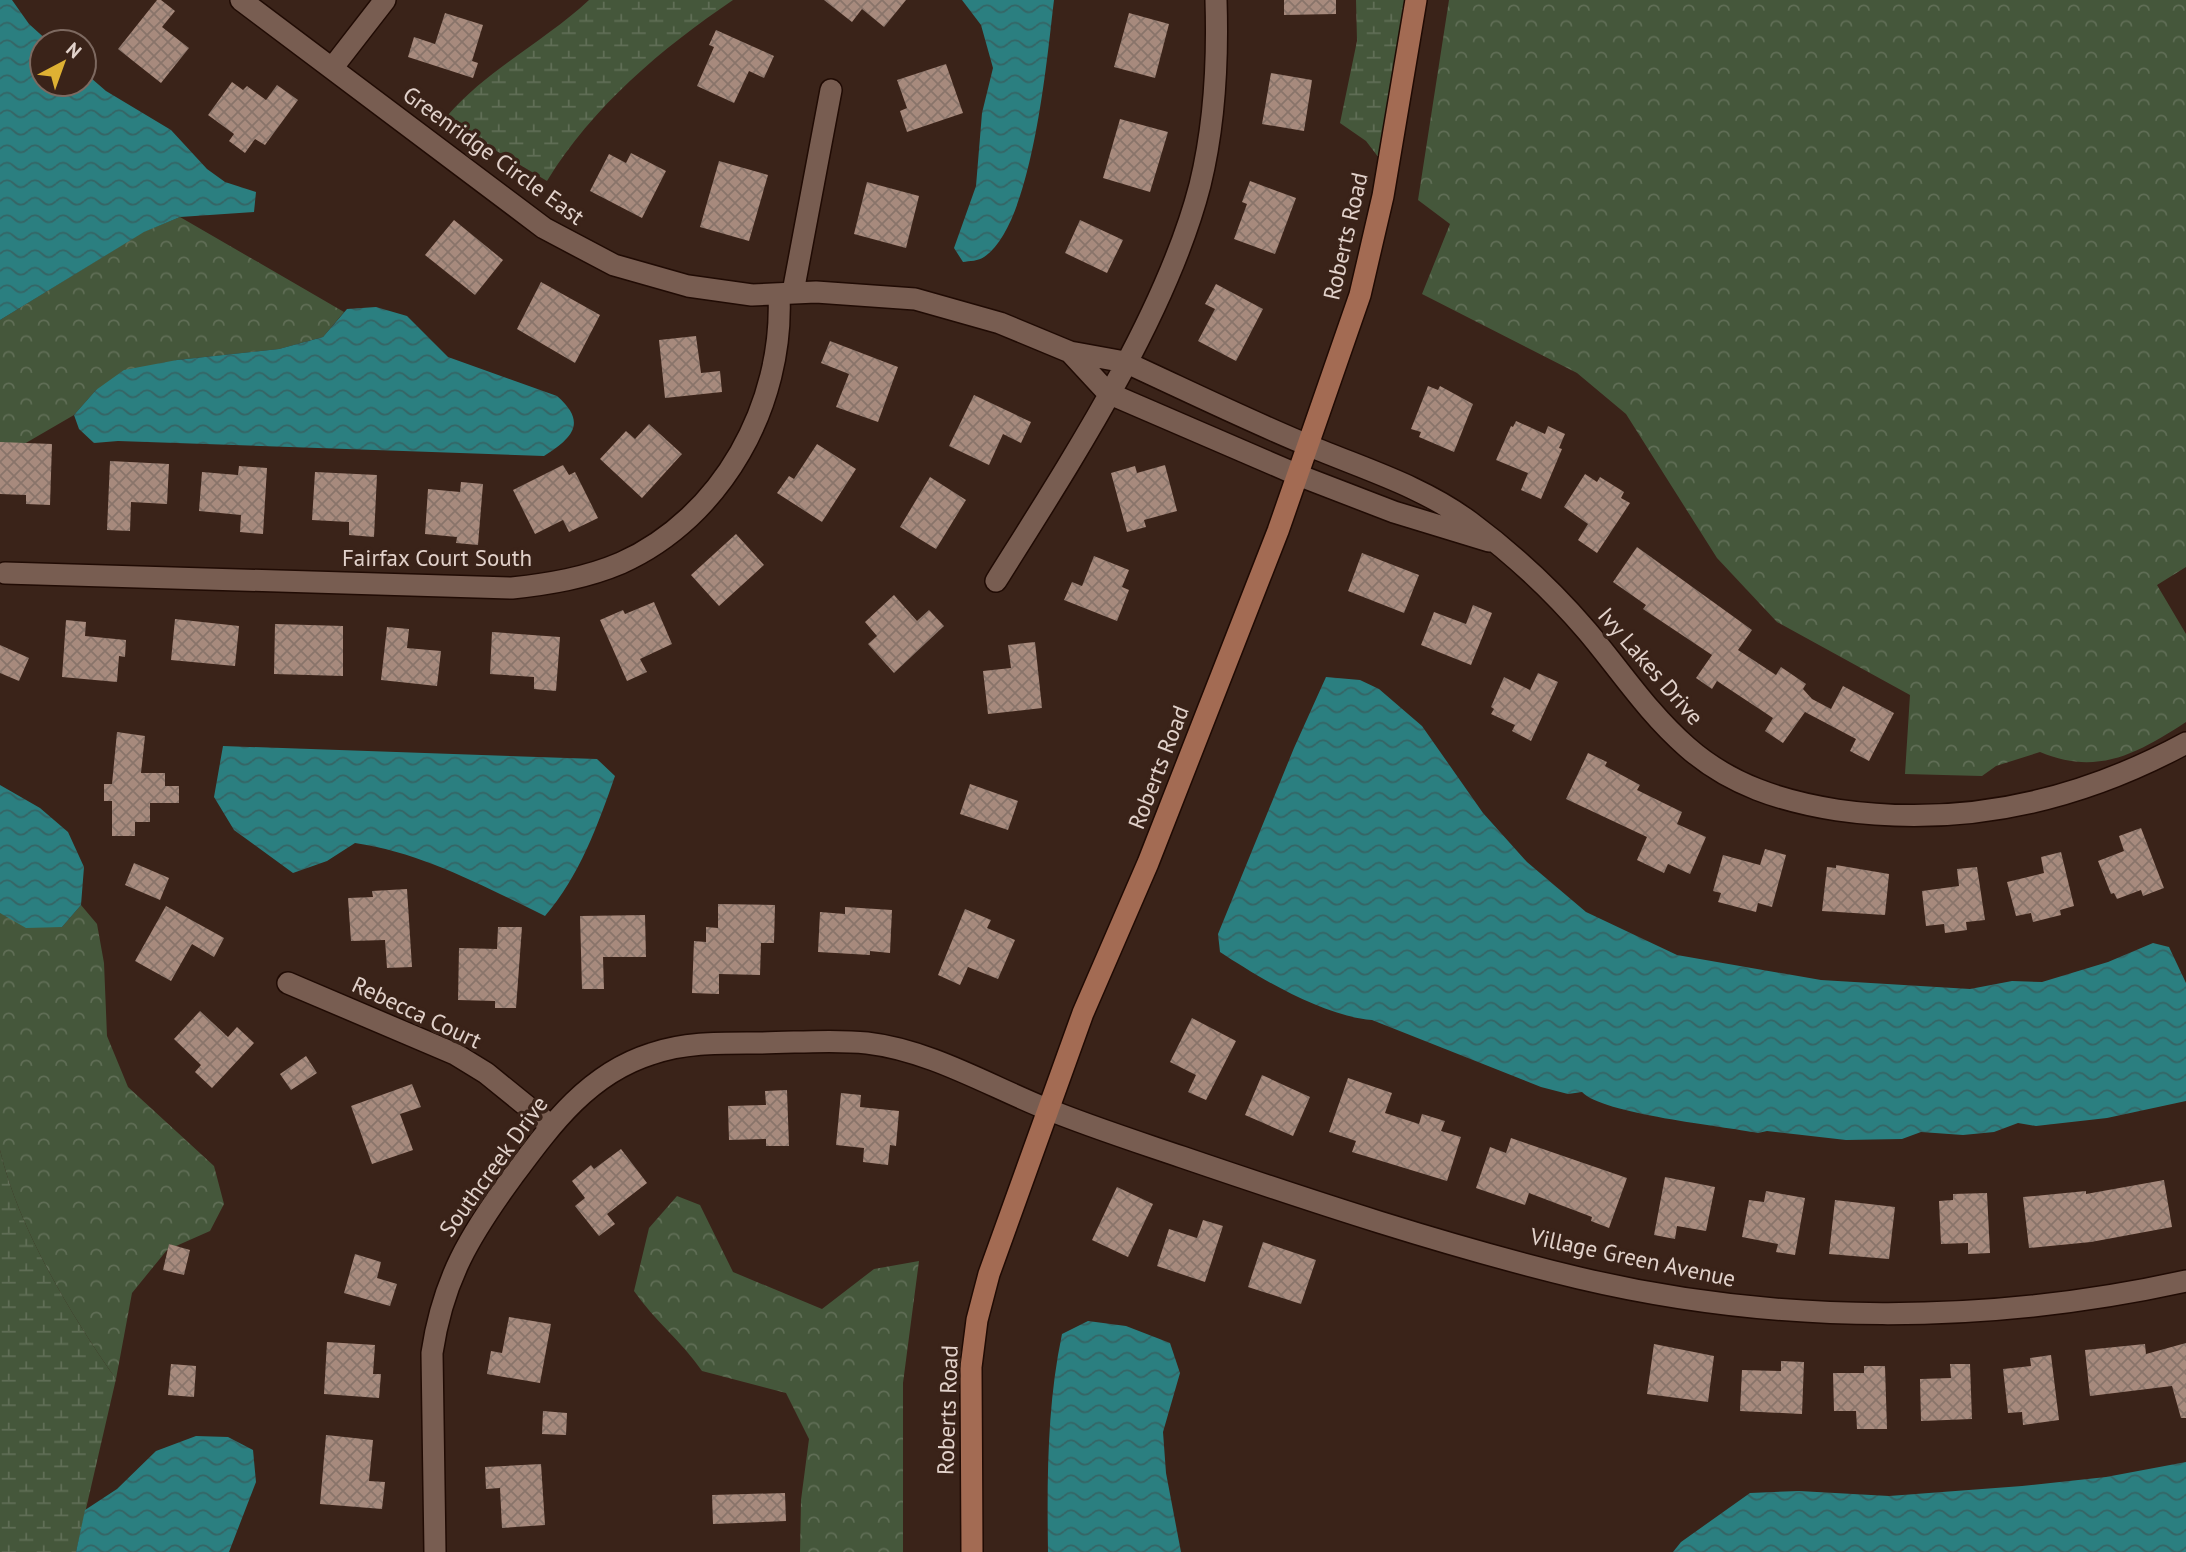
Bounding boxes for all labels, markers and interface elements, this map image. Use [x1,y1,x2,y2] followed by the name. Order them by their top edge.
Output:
[28,28,98,98] north arrow
[62,37,87,63] text: N
[398,79,591,231] street label: Greenridge Circle East
[1316,169,1374,303] street label: Roberts Road
[342,543,532,572] street label: Fairfax Court South
[1592,601,1710,731] street label: Ivy Lakes Drive
[1121,701,1195,833] street label: Roberts Road
[348,969,486,1055] street label: Rebecca Court
[432,1090,554,1242] street label: Southcreek Drive
[1527,1221,1738,1293] street label: Village Green Avenue
[930,1345,964,1475] street label: Roberts Road

